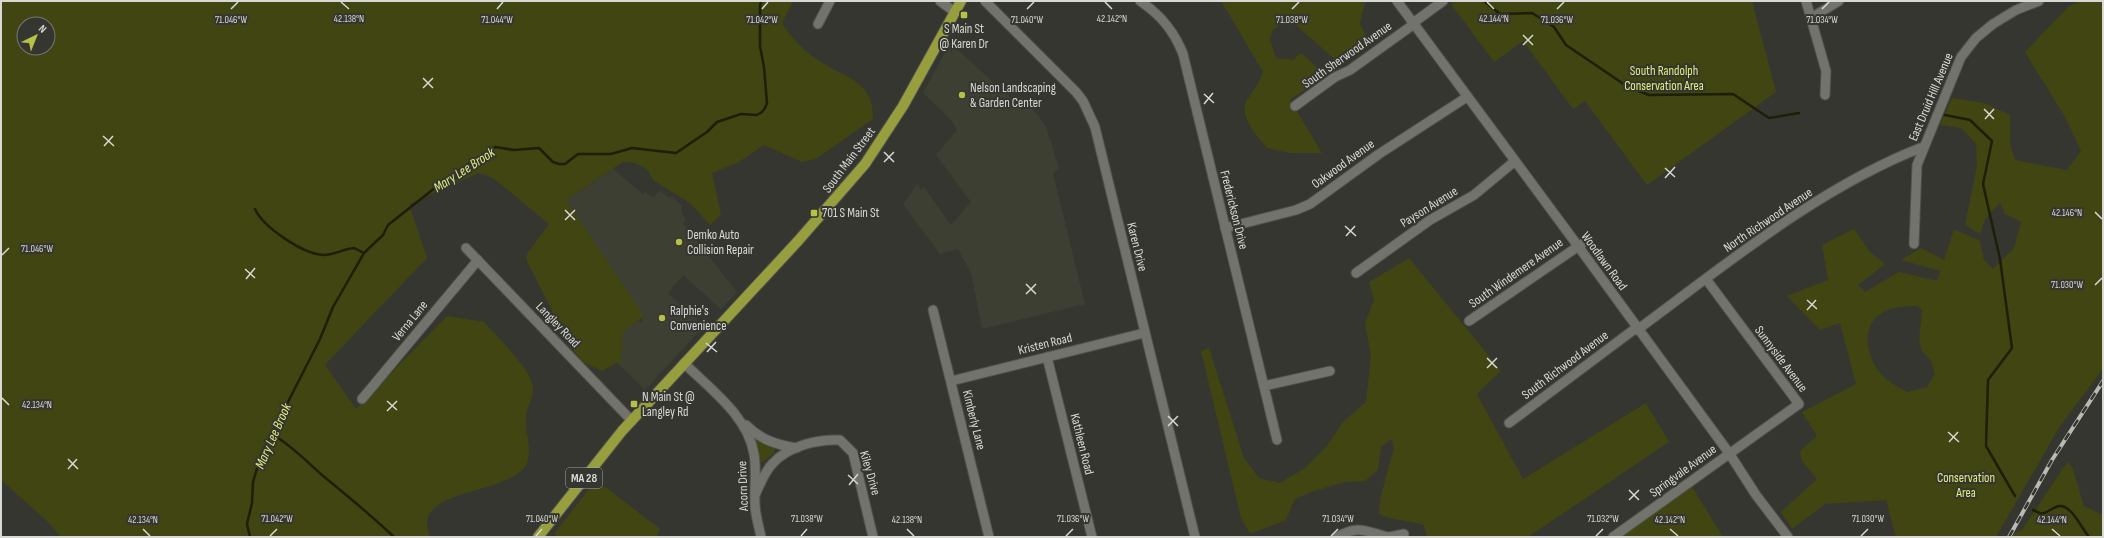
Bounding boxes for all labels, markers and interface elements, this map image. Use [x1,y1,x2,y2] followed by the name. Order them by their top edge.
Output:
[959,10,969,20] marker: S Main St @ Karen Dr
[334,13,364,25] text: 42.138°N
[1097,13,1127,25] text: 42.142°N
[1479,13,1509,25] text: 42.144°N
[215,14,247,26] text: 71.046°W
[481,14,513,26] text: 71.044°W
[746,14,778,26] text: 71.042°W
[1011,14,1043,26] text: 71.040°W
[1276,14,1308,26] text: 71.038°W
[1541,14,1573,26] text: 71.036°W
[1806,14,1838,26] text: 71.034°W
[16,16,56,56] north arrow
[1299,18,1395,92] street label: South Sherwood Avenue
[939,21,989,52] place label: S Main St @ Karen Dr
[36,22,49,36] text: N
[1905,51,1957,143] street label: East Druid Hill Avenue
[1624,63,1704,94] park label: South Randolph Conservation Area
[970,80,1056,111] place label: Nelson Landscaping & Garden Center
[957,90,967,100] marker: Nelson Landscaping & Garden Center
[819,124,879,196] street label: South Main Street
[1309,136,1377,192] street label: Oakwood Avenue
[430,143,499,196] water label: Mary Lee Brook
[1216,169,1252,251] street label: Frederickson Drive
[1397,183,1461,231] street label: Payson Avenue
[1720,184,1816,256] street label: North Richwood Avenue
[822,205,880,221] place label: 701 S Main St
[2052,207,2082,219] text: 42.146°N
[809,208,819,218] marker: 701 S Main St
[1123,221,1151,273] street label: Karen Drive
[687,227,754,258] place label: Demko Auto Collision Repair
[1577,229,1631,293] street label: Woodlawn Road
[1466,235,1566,311] street label: South Windemere Avenue
[674,237,684,247] marker: Demko Auto Collision Repair
[21,243,53,255] text: 71.046°W
[2051,279,2083,291] text: 71.030°W
[389,297,431,345] street label: Verna Lane
[532,299,584,351] street label: Langley Road
[670,303,726,334] place label: Ralphie's Convenience
[657,313,667,323] marker: Ralphie's Convenience
[1751,323,1811,395] street label: Sunnyside Avenue
[1518,327,1612,403] street label: South Richwood Avenue
[1016,330,1074,358] street label: Kristen Road
[959,388,989,452] street label: Kimberly Lane
[642,389,695,420] place label: N Main St @ Langley Rd
[22,399,52,411] text: 42.134°N
[629,399,639,409] marker: N Main St @ Langley Rd
[251,400,295,471] water label: Mary Lee Brook
[1067,412,1097,476] street label: Kathleen Road
[1646,441,1720,501] street label: Springvale Avenue
[856,449,884,497] street label: Kiley Drive
[734,461,752,512] street label: Acorn Drive
[566,468,602,488] road number: MA 28
[1937,470,1995,501] park label: Conservation Area
[261,513,293,525] text: 71.042°W
[526,513,558,525] text: 71.040°W
[791,513,823,525] text: 71.038°W
[1057,513,1089,525] text: 71.036°W
[1322,513,1354,525] text: 71.034°W
[1587,513,1619,525] text: 71.032°W
[1852,513,1884,525] text: 71.030°W
[128,514,158,526] text: 42.134°N
[892,514,922,526] text: 42.138°N
[1655,514,1685,526] text: 42.142°N
[2037,514,2067,526] text: 42.144°N

